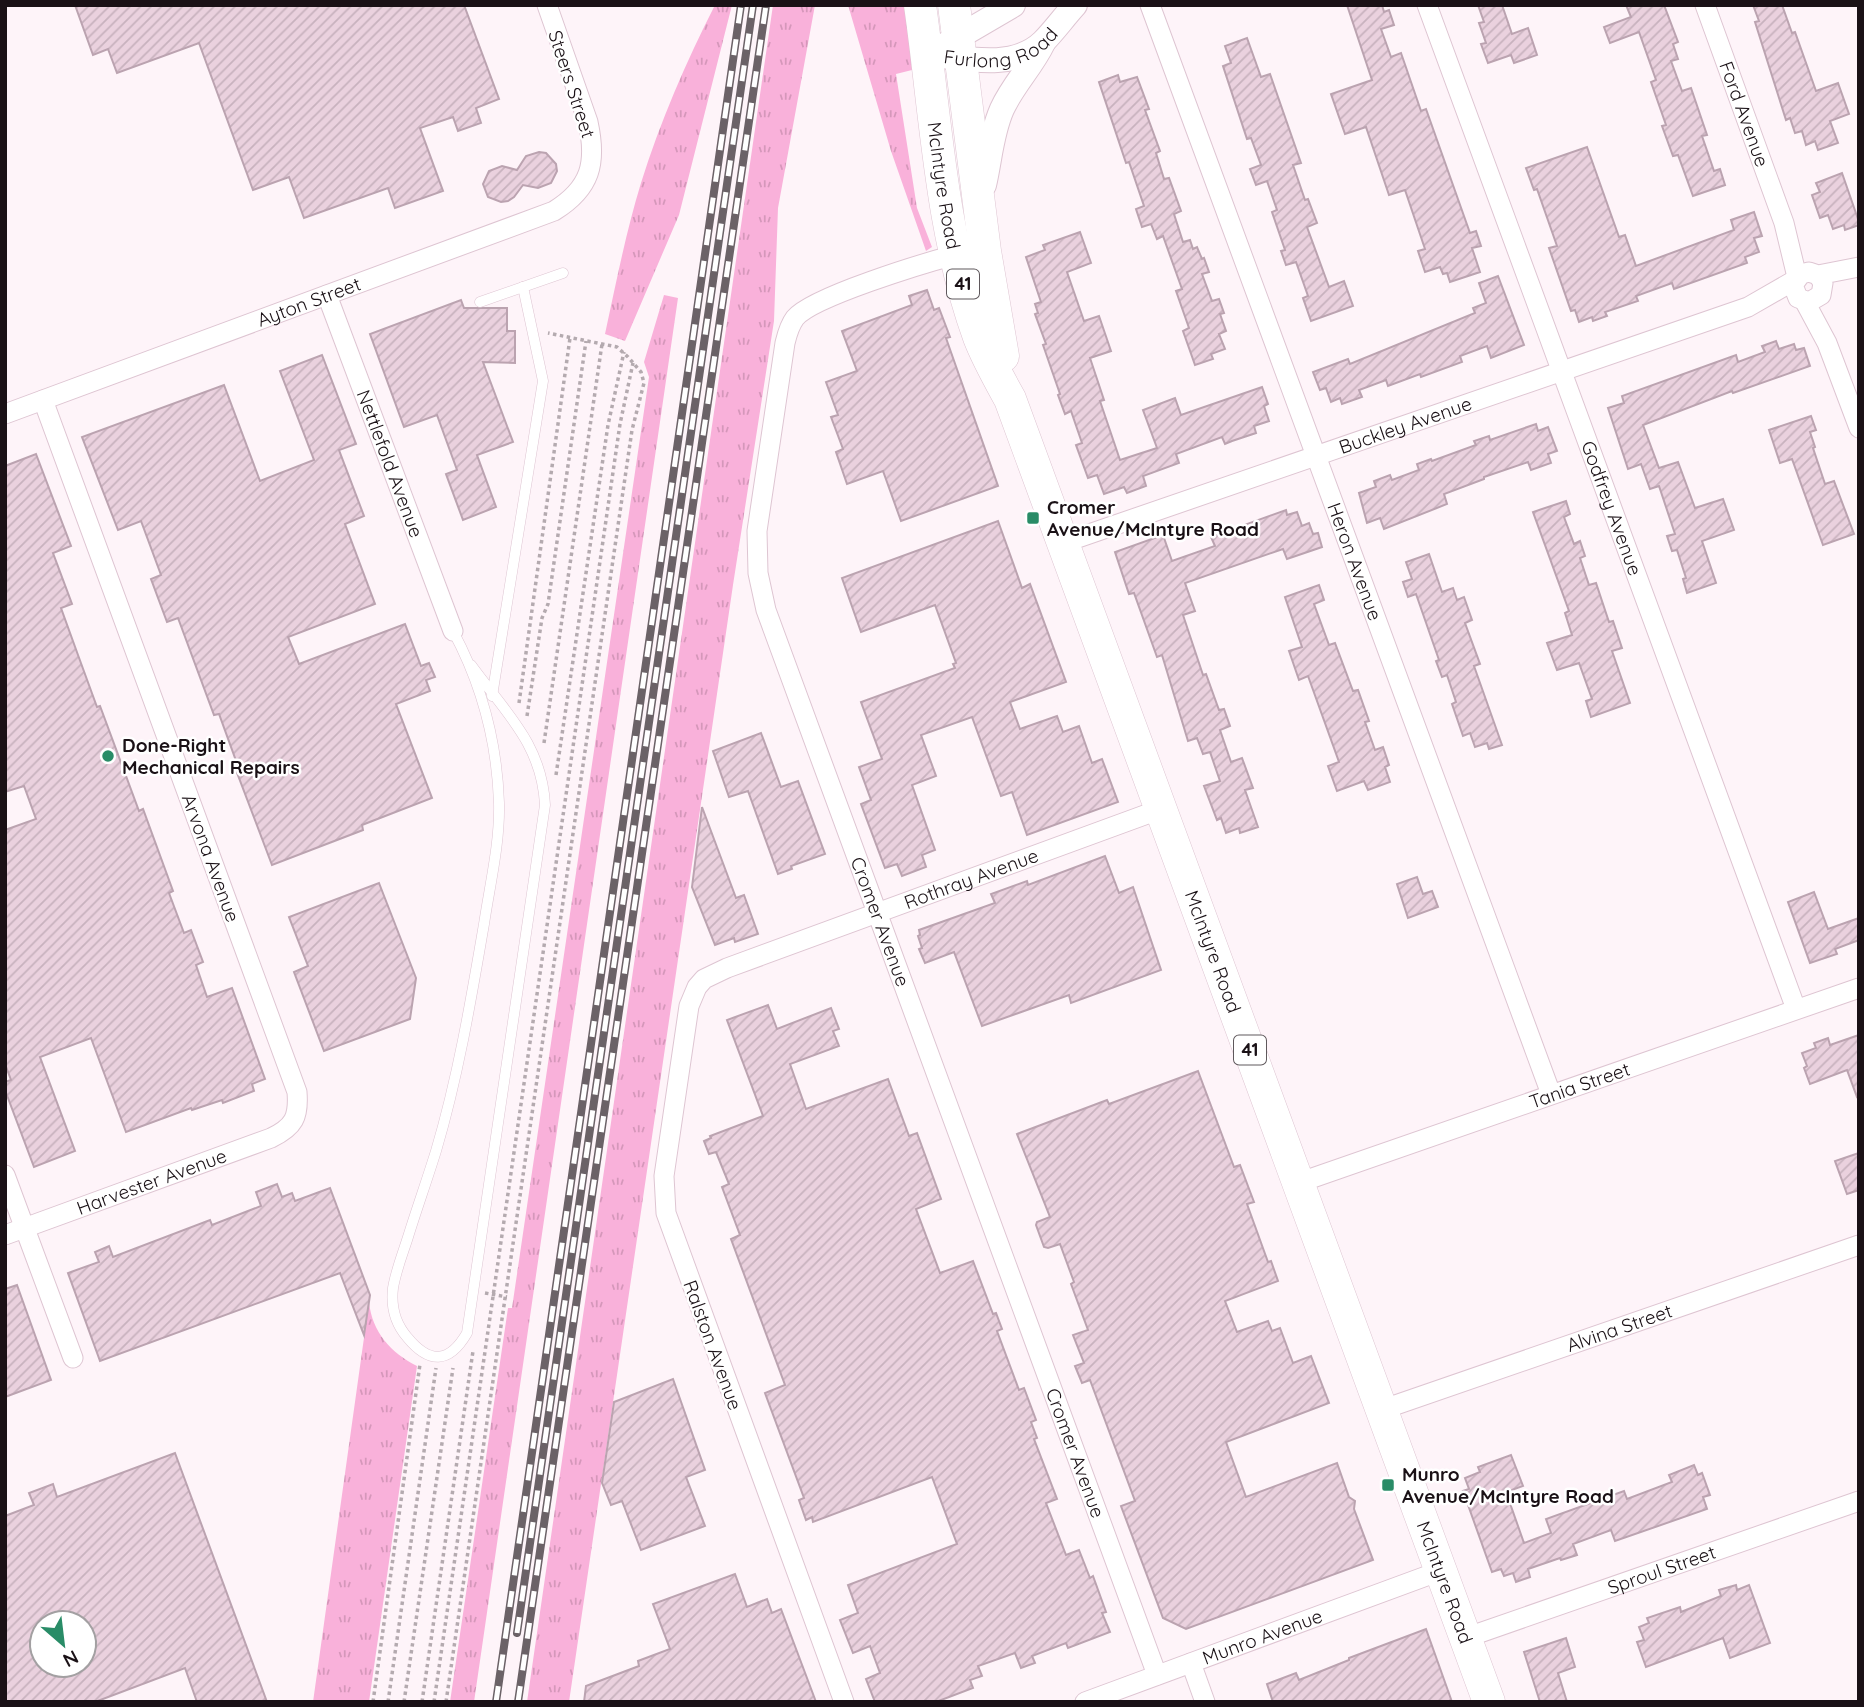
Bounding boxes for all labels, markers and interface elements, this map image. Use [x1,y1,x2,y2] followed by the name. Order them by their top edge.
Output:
[942,22,1063,72] street label: Furlong Road
[543,27,601,141] street label: Steers Street
[1714,58,1775,170] street label: Ford Avenue
[922,120,966,251] street label: McIntyre Road
[947,270,979,298] road number: 41
[254,272,364,332] street label: Ayton Street
[352,386,429,541] street label: Nettlefold Avenue
[1336,391,1475,459] street label: Buckley Avenue
[1576,437,1648,579] street label: Godfrey Avenue
[1047,495,1259,541] place label: Cromer Avenue/McIntyre Road
[1322,499,1388,624] street label: Heron Avenue
[1025,510,1041,526] marker: Cromer Avenue/McIntyre Road
[122,733,300,779] place label: Done-Right Mechanical Repairs
[100,748,116,764] marker: Done-Right Mechanical Repairs
[177,791,245,925] street label: Arvona Avenue
[901,843,1041,914] street label: Rothray Avenue
[846,853,915,990] street label: Cromer Avenue
[1180,887,1247,1016] street label: McIntyre Road
[1234,1036,1266,1064] road number: 41
[1526,1057,1633,1114] street label: Tania Street
[73,1143,230,1220] street label: Harvester Avenue
[678,1277,748,1413] street label: Ralston Avenue
[1563,1298,1675,1357] street label: Alvina Street
[1041,1385,1110,1521] street label: Cromer Avenue
[1402,1462,1614,1508] place label: Munro Avenue/McIntyre Road
[1380,1477,1396,1493] marker: Munro Avenue/McIntyre Road
[1412,1518,1478,1647] street label: McIntyre Road
[1604,1540,1719,1600] street label: Sproul Street
[1199,1603,1326,1670] street label: Munro Avenue
[28,1609,98,1679] north arrow
[59,1645,83,1673] text: N

